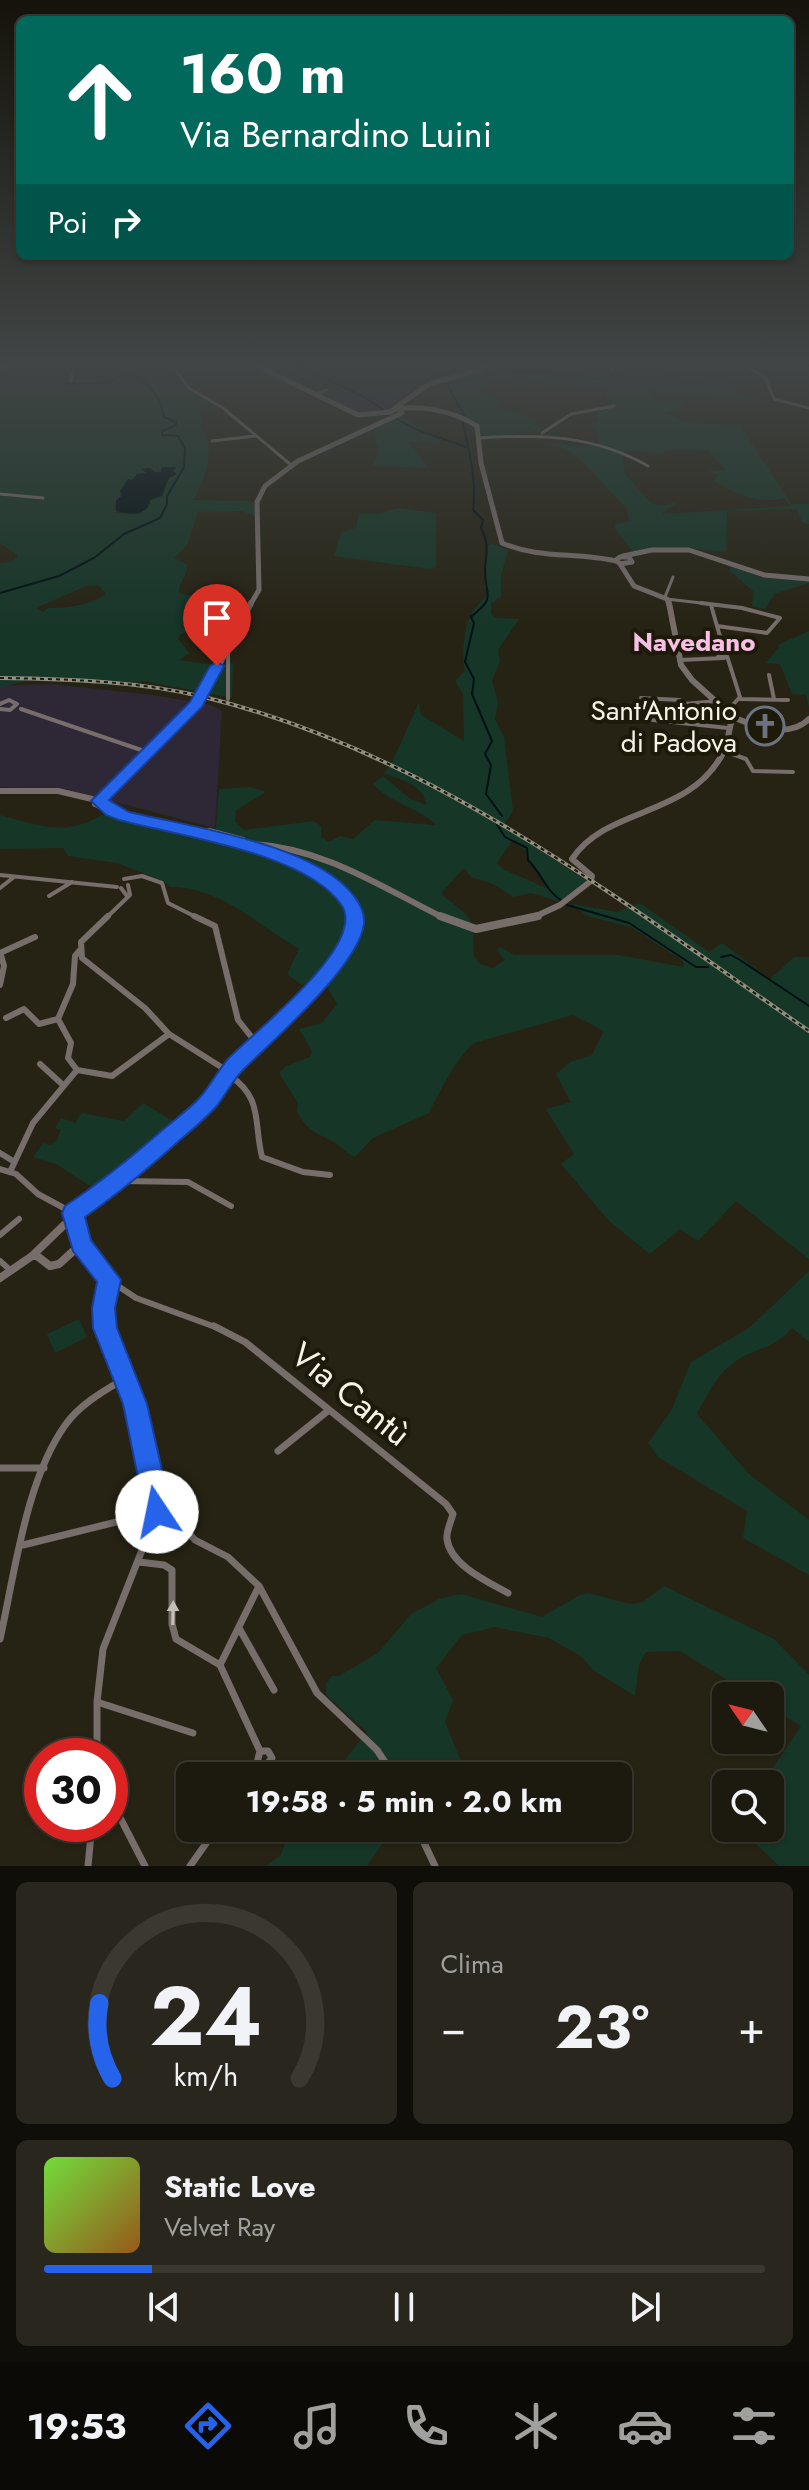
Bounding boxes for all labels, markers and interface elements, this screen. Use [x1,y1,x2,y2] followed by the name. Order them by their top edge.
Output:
[180,33,346,114] text: 160 m
[48,48,152,152] icon: ahead
[180,108,492,160] text: Via Bernardino Luini
[104,200,148,244] icon: right
[48,201,88,244] text: Poi
[183,584,251,666] pin
[195,596,239,640] icon: arrive
[632,623,756,661] district label: Navedano
[591,690,737,763] place label: Sant'Antonio di Padova
[744,705,786,747] church icon: Sant'Antonio di Padova
[280,1331,421,1458] street label: Via Cantù
[115,1470,199,1554] position arrow
[166,1600,179,1625] one-way arrow
[712,1682,784,1754] north arrow
[712,1682,784,1842] map controls
[24,1738,128,1842] speed limit sign: 30
[712,1770,784,1842] button: search
[245,1780,563,1823] text: 19:58 · 5 min · 2.0 km
[441,1945,504,1983] text: Clima
[150,1956,263,2076] text: 24
[555,1984,649,2071] text: 23°
[441,1996,466,2060] text: −
[738,1996,765,2060] text: +
[174,2055,239,2097] text: km/h
[164,2165,316,2208] text: Static Love
[164,2208,275,2246] text: Velvet Ray
[142,2285,186,2329] icon: previous
[382,2285,426,2329] icon: pause
[623,2285,667,2329] icon: next
[180,2398,236,2454] icon: directions
[289,2398,345,2454] icon: music
[398,2398,454,2454] icon: phone
[508,2398,564,2454] icon: climate
[617,2398,673,2454] icon: car
[726,2398,782,2454] icon: filters
[27,2400,126,2452] text: 19:53

